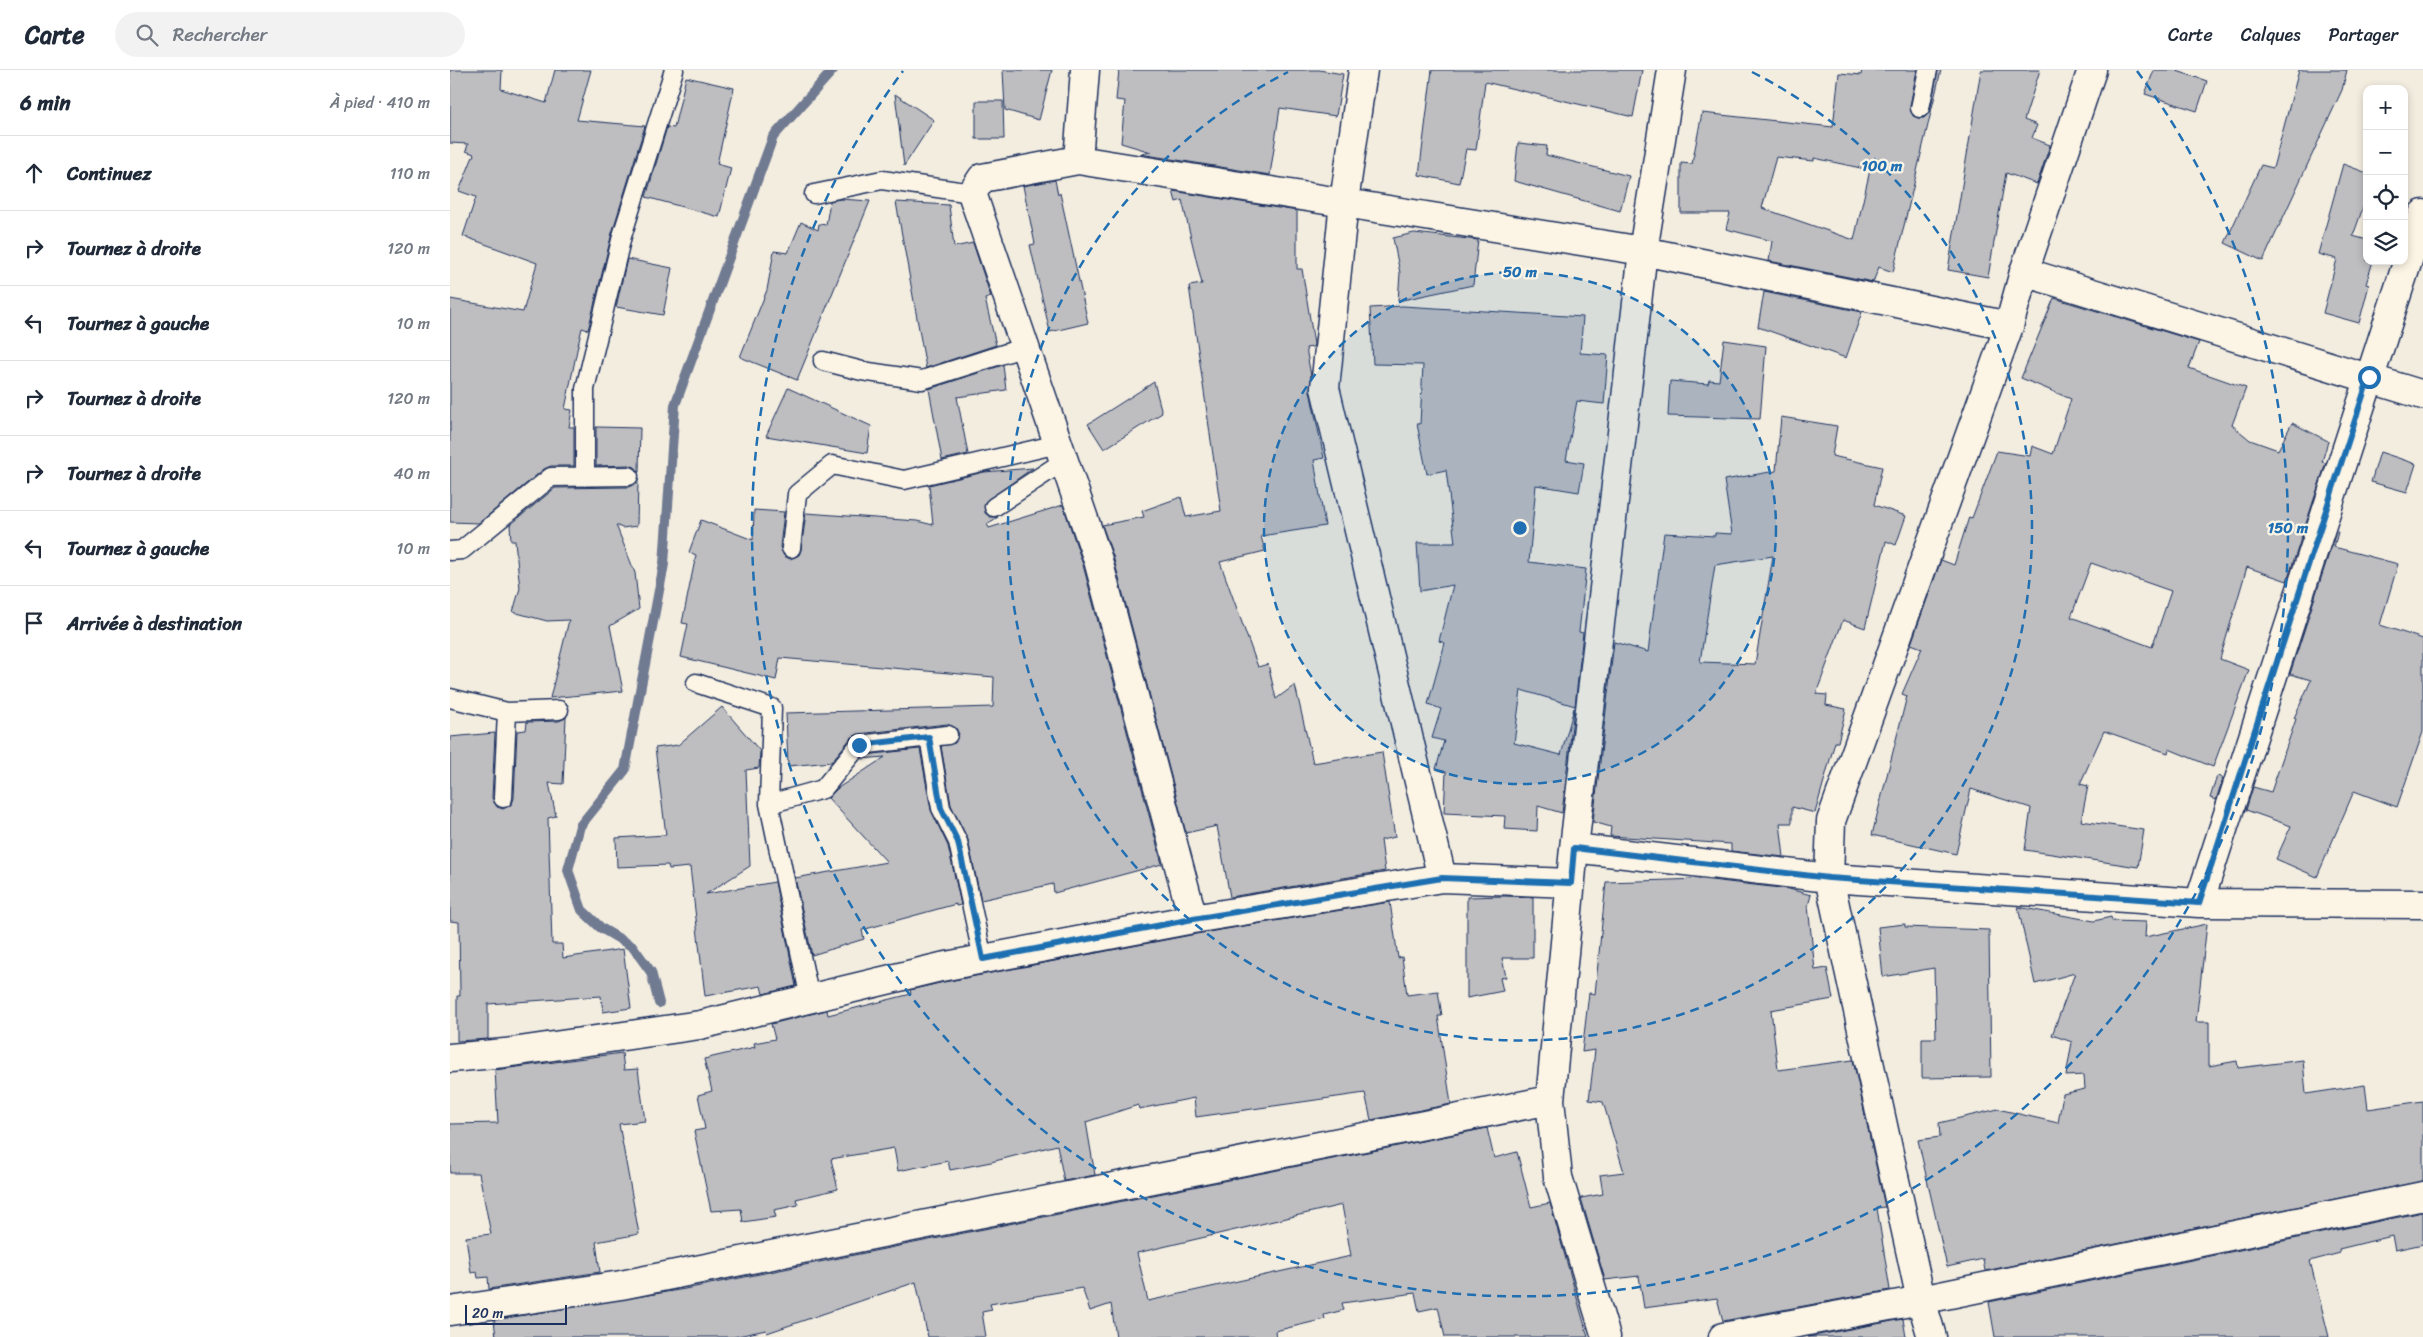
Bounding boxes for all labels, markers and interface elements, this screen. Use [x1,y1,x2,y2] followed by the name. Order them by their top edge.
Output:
[115,12,465,57] search box
[25,14,85,56] text: Carte
[173,18,267,51] text: Rechercher
[2168,19,2213,51] text: Carte
[2241,19,2301,51] text: Calques
[2329,19,2398,51] text: Partager
[133,21,161,49] icon: search
[20,84,71,122] text: 6 min
[2363,85,2408,265] map controls
[2363,85,2408,130] button: +
[330,88,430,117] text: À pied · 410 m
[2363,130,2408,175] button: −
[1862,153,1903,179] text: 100 m
[67,157,152,190] text: Continuez
[20,159,48,187] icon: ahead
[390,159,430,188] text: 110 m
[2363,175,2408,220] button: locate
[2363,220,2408,265] button: layers
[67,232,201,265] text: Tournez à droite
[20,234,48,262] icon: right
[387,234,430,263] text: 120 m
[1503,259,1538,285] text: 50 m
[67,307,209,340] text: Tournez à gauche
[20,309,48,337] icon: left
[397,309,430,338] text: 10 m
[2358,366,2381,389] route start
[67,382,201,415] text: Tournez à droite
[20,384,48,412] icon: right
[387,384,430,413] text: 120 m
[67,457,201,490] text: Tournez à droite
[20,459,48,487] icon: right
[393,459,430,488] text: 40 m
[2268,515,2309,541] text: 150 m
[1511,519,1529,537] centre of rings
[67,532,209,565] text: Tournez à gauche
[20,534,48,562] icon: left
[397,534,430,563] text: 10 m
[67,607,242,640] text: Arrivée à destination
[20,609,48,637] icon: arrive
[848,734,871,757] route end
[472,1301,503,1326] text: 20 m
[465,1302,568,1325] scale bar

